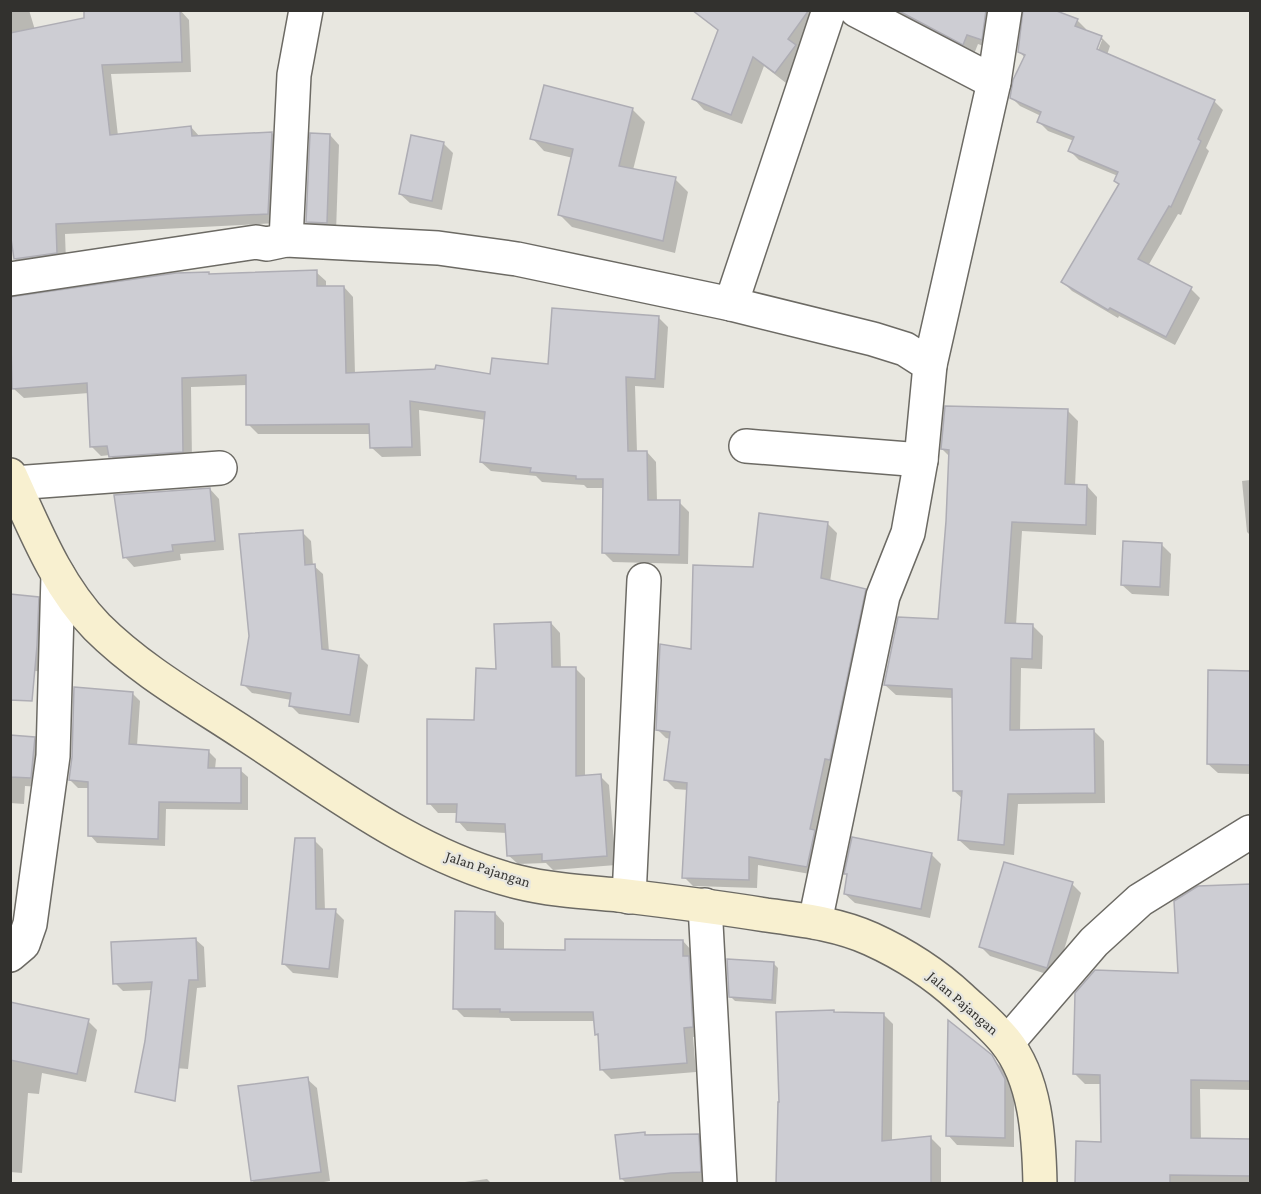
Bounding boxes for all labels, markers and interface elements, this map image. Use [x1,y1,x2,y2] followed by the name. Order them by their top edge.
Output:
[441,847,532,891] street label: Jalan Pajangan
[922,967,1002,1039] street label: Jalan Pajangan

